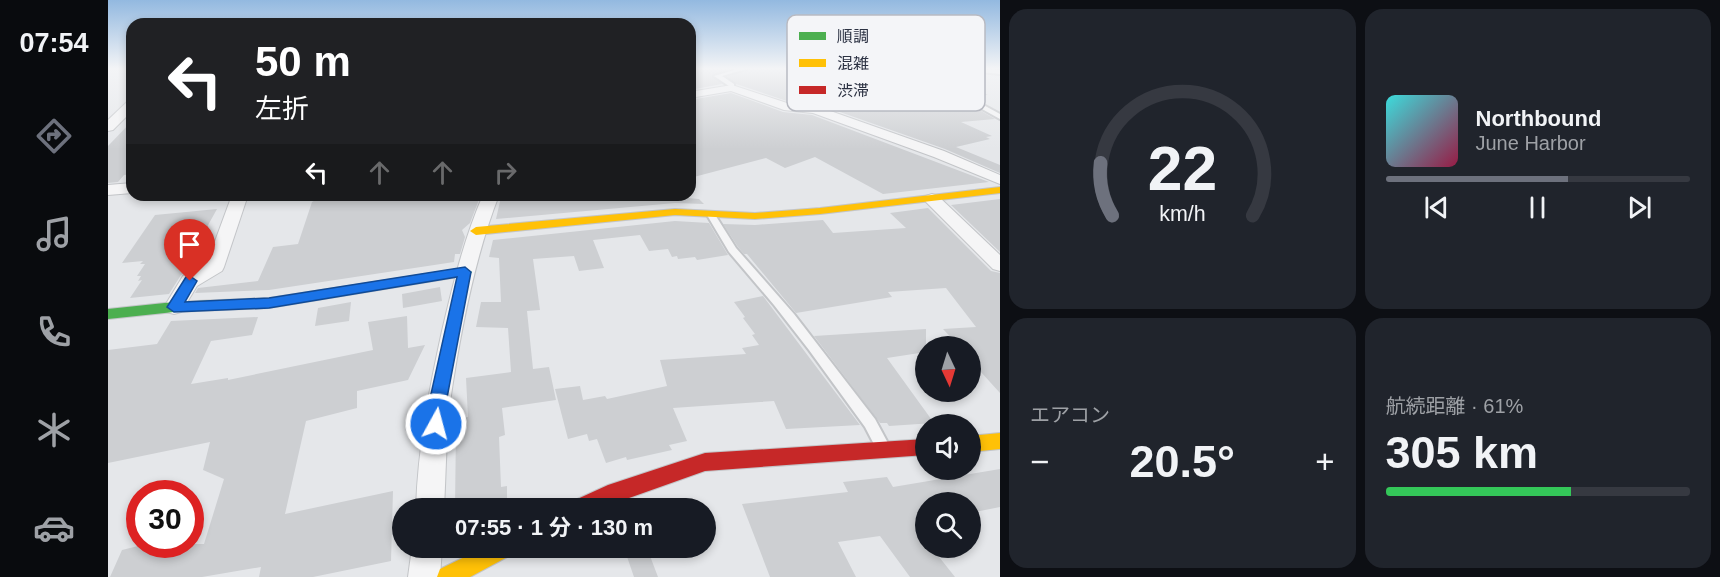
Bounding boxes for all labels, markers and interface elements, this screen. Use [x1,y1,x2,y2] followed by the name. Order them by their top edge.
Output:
[787,15,985,111] legend
[19,28,89,58] text: 07:54
[837,28,869,45] text: 順調
[255,38,351,85] text: 50 m
[156,42,234,120] icon: left
[837,55,869,72] text: 混雑
[837,82,869,99] text: 渋滞
[255,94,309,124] text: 左折
[1476,106,1601,131] text: Northbound
[33,115,75,157] icon: directions
[1476,132,1586,154] text: June Harbor
[1148,134,1217,203] text: 22
[300,156,333,189] icon: left
[363,156,396,189] icon: ahead
[426,156,459,189] icon: ahead
[489,156,522,189] icon: right
[1420,191,1453,224] icon: previous
[1521,191,1554,224] icon: pause
[1623,191,1656,224] icon: next
[1159,203,1205,227] text: km/h
[33,213,75,255] icon: music
[164,219,215,281] pin
[173,228,206,261] icon: arrive
[33,311,75,353] icon: phone
[915,336,981,402] north arrow
[915,336,981,558] map controls
[404,392,468,456] position arrow
[1386,395,1523,417] text: 航続距離 · 61%
[1030,404,1110,426] text: エアコン
[33,409,75,451] icon: climate
[915,414,981,480] button: sound
[1386,427,1538,478] text: 305 km
[1129,436,1235,487] text: 20.5°
[1030,443,1049,480] text: −
[1315,443,1335,480] text: +
[126,480,204,558] speed limit sign: 30
[915,492,981,558] button: search
[33,507,75,549] icon: car
[455,515,653,540] text: 07:55 · 1 分 · 130 m

